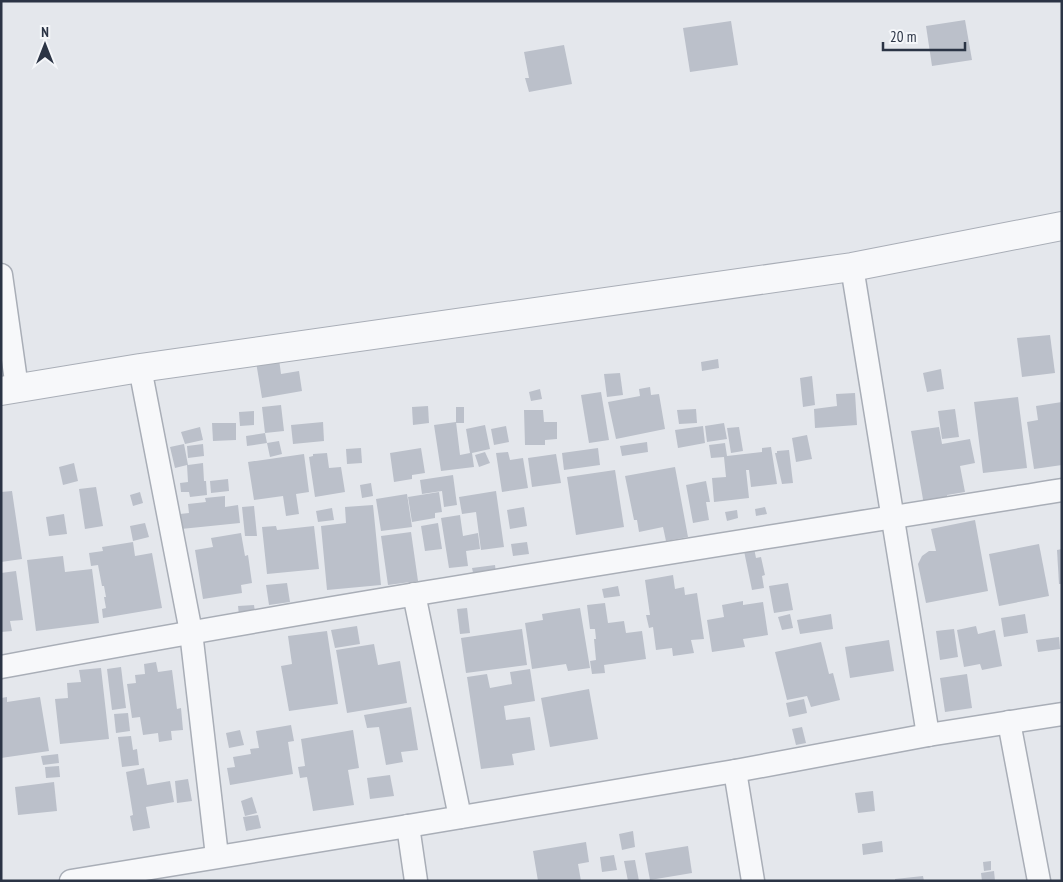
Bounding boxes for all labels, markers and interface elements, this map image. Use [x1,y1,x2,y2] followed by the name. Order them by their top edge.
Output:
[20,20,70,70] north arrow
[883,20,966,52] scale bar
[41,23,49,41] text: N
[890,27,916,46] text: 20 m

